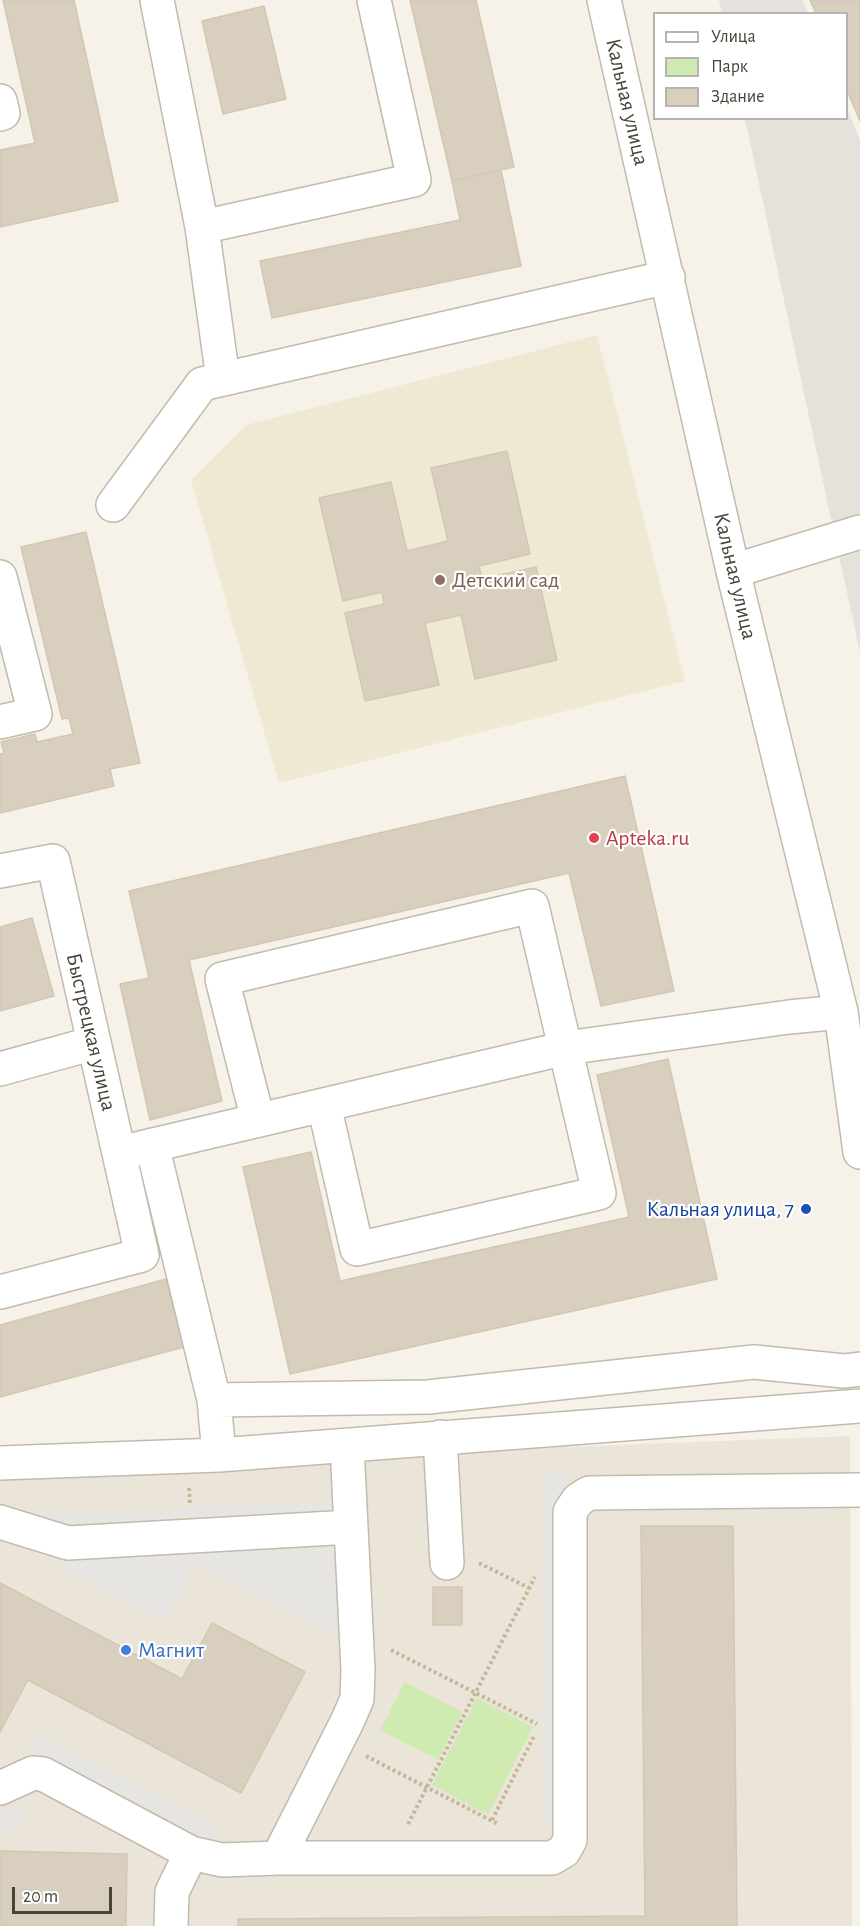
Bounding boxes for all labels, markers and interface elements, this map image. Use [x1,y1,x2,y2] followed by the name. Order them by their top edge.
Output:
[653,12,848,120] legend
[711,28,756,46] text: Улица
[600,36,654,168] street label: Кальная улица
[711,58,748,76] text: Парк
[711,88,765,106] text: Здание
[708,510,762,642] street label: Кальная улица
[452,567,559,593] place label: Детский сад
[433,573,447,587] marker: Детский сад
[606,825,689,851] place label: Apteka.ru
[587,831,601,845] marker: Apteka.ru
[60,950,122,1114] street label: Быстрецкая улица
[646,1196,794,1222] place label: Кальная улица, 7
[799,1202,813,1216] marker: Кальная улица, 7
[138,1637,204,1663] place label: Магнит
[119,1643,133,1657] marker: Магнит
[15,1875,116,1913] scale bar
[23,1888,58,1906] text: 20 m

